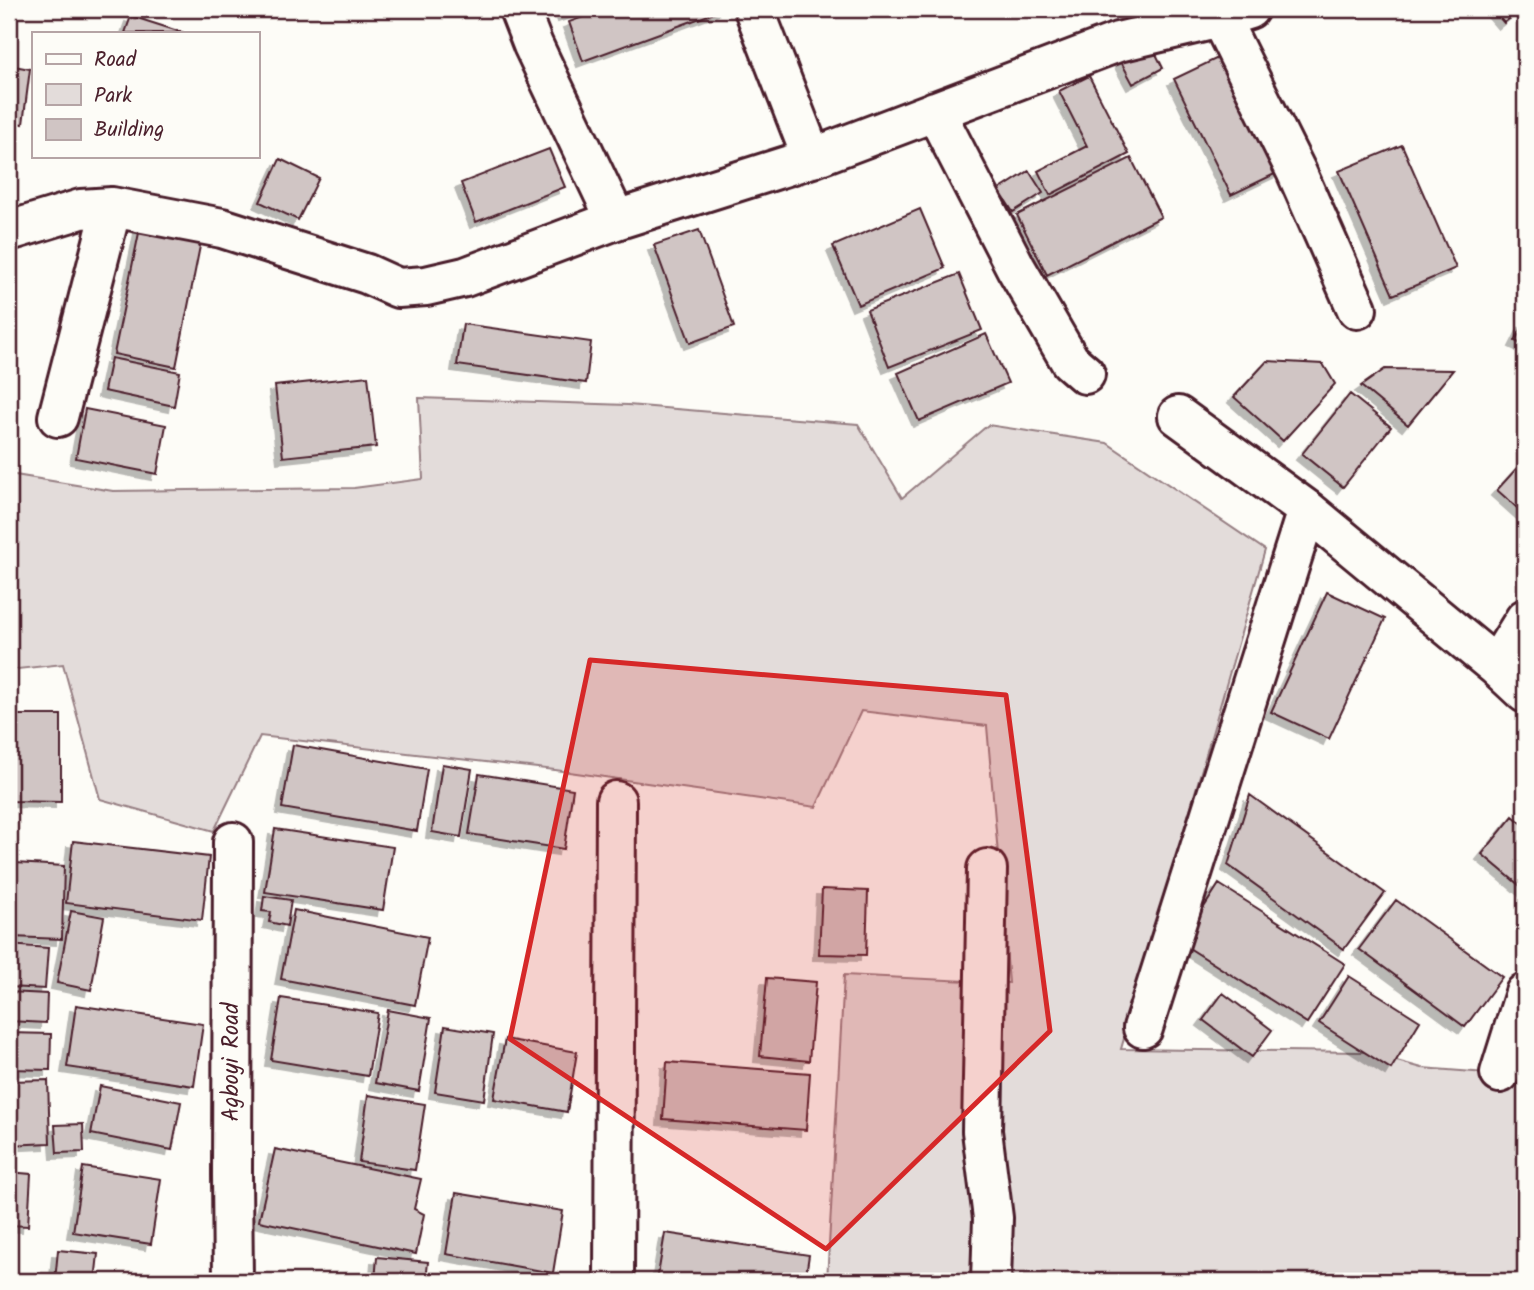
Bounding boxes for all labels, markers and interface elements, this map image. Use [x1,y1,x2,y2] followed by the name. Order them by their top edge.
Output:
[32,32,259,158] legend
[94,44,137,77] text: Road
[94,80,132,113] text: Park
[94,114,164,147] text: Building
[214,1002,250,1122] street label: Agboyi Road

